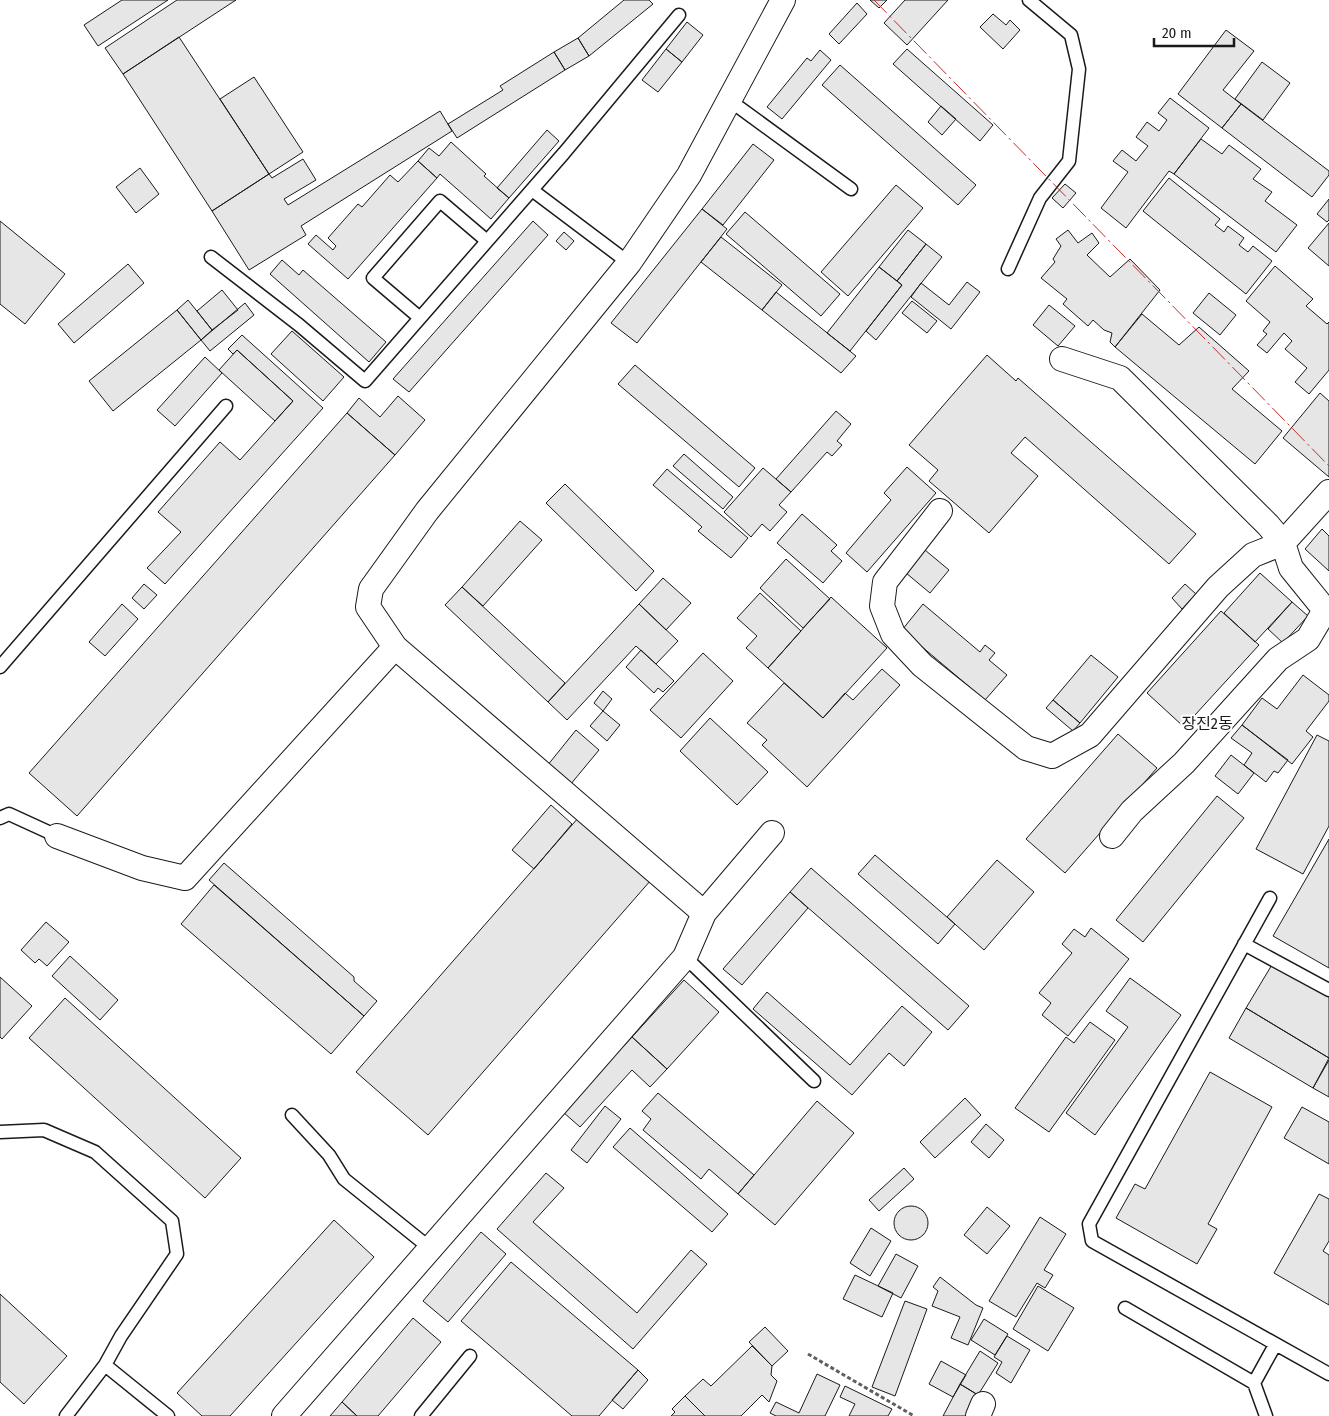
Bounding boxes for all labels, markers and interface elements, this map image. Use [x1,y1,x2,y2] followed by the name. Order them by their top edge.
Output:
[1154,15,1234,47] scale bar
[1162,24,1192,42] text: 20 m
[1181,714,1233,733] district label: 장진2동

